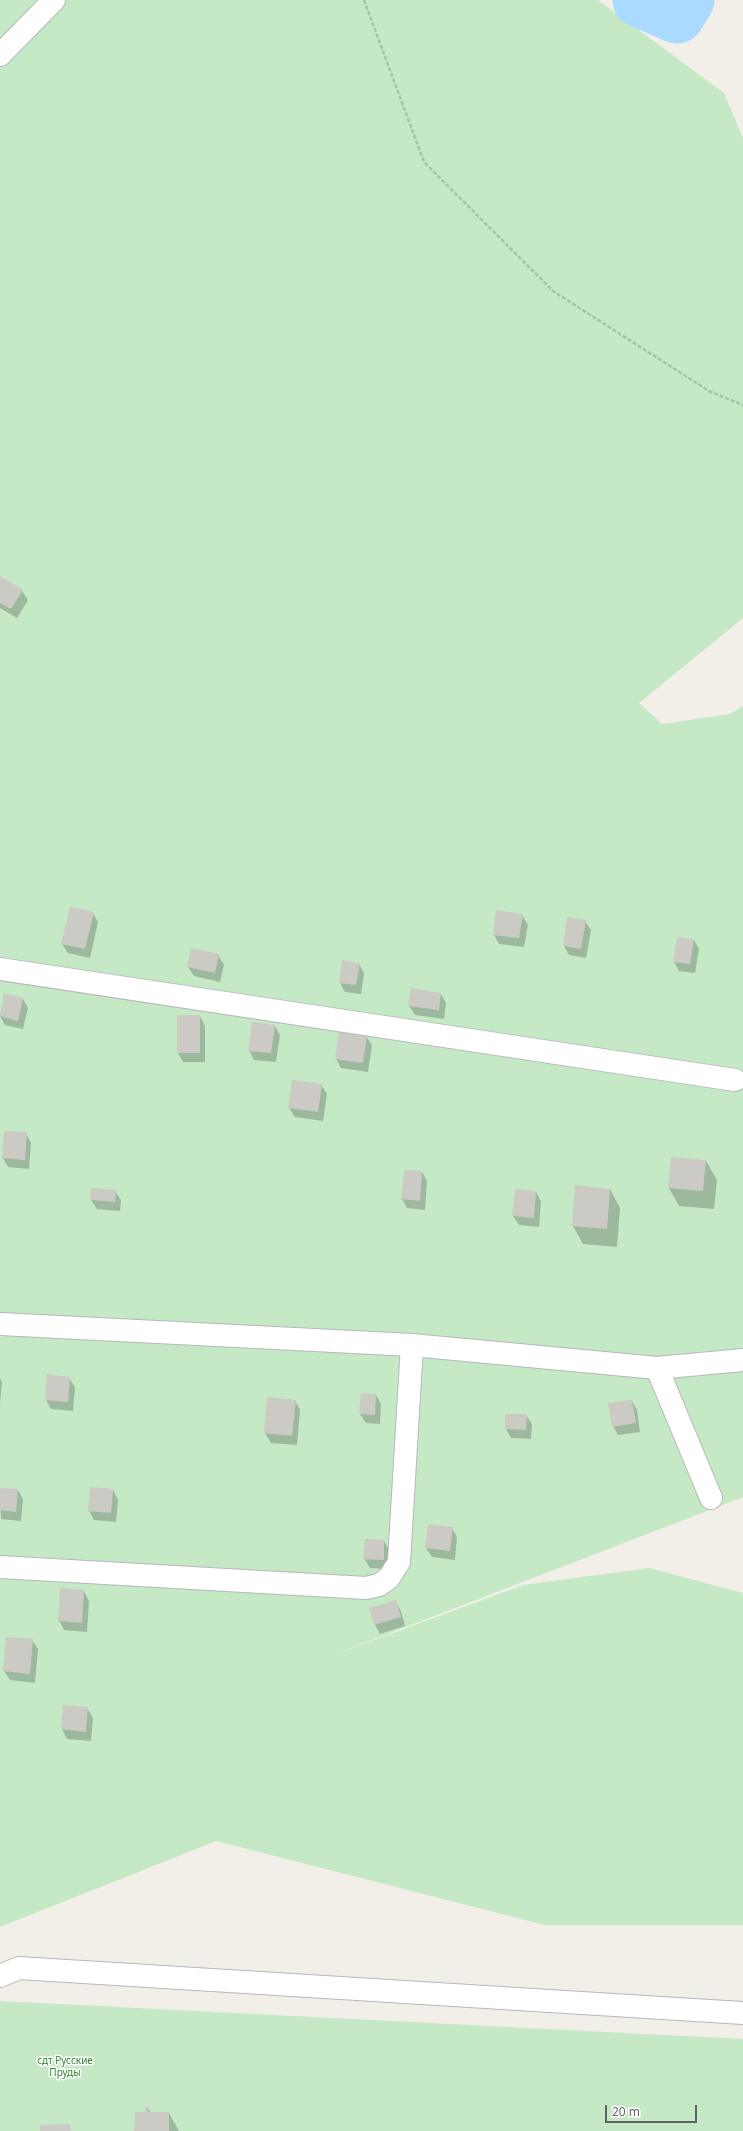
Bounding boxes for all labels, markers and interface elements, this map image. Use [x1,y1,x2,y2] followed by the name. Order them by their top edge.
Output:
[37,2055,93,2078] park label: сдт Русские Пруды
[607,2097,699,2123] scale bar
[612,2103,640,2120] text: 20 m

